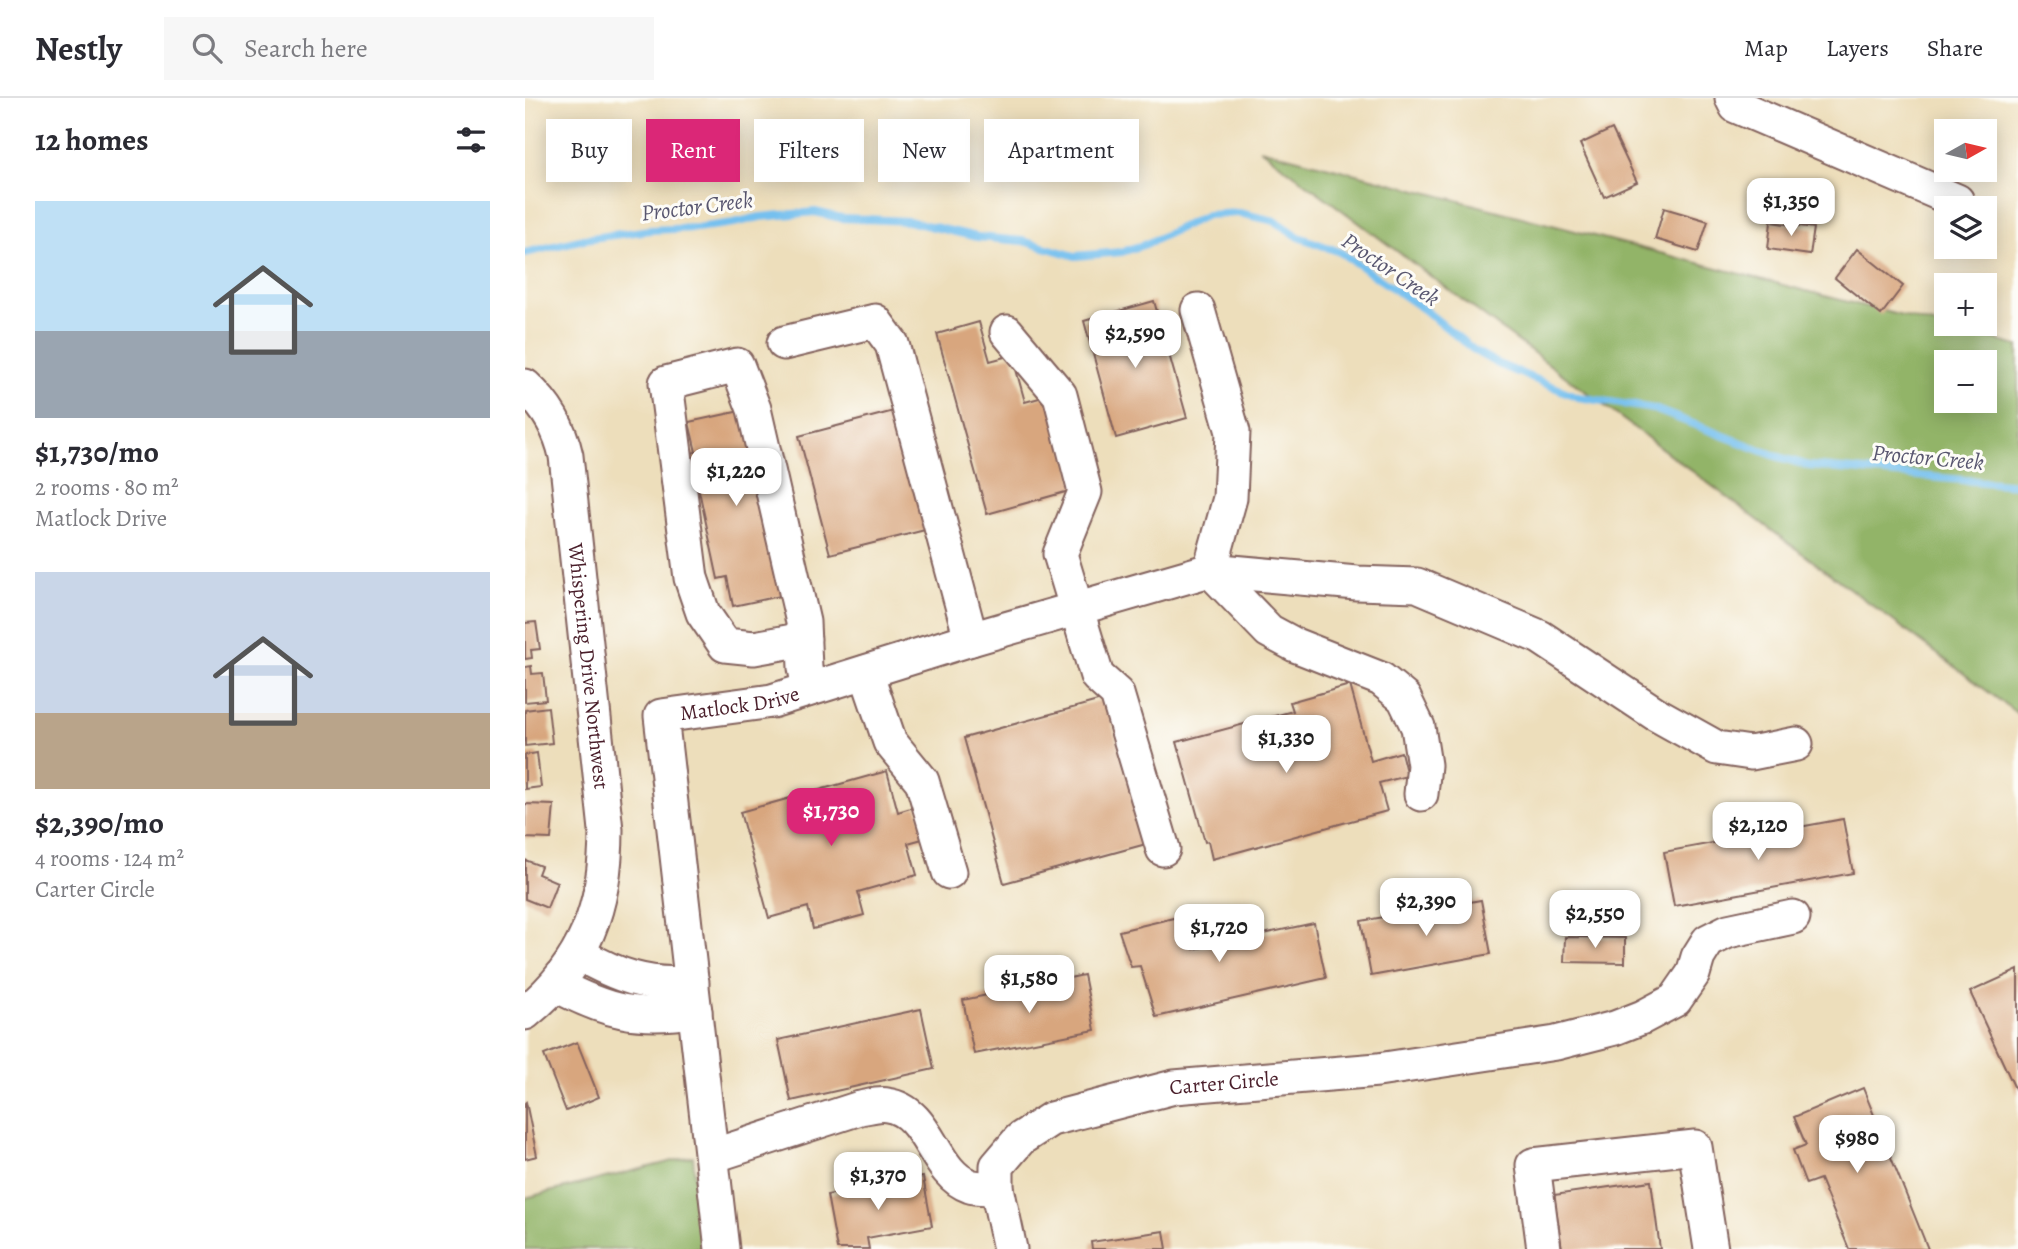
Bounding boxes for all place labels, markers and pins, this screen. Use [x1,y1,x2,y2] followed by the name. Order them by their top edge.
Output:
[1734,178,1848,238] pin: $1,350
[1078,310,1192,370] pin: $2,590
[679,448,793,508] pin: $1,220
[1229,716,1343,775] pin: $1,330
[774,788,888,848] pin: $1,730
[1701,802,1815,862] pin: $2,120
[1369,878,1483,938] pin: $2,390
[1538,890,1652,950] pin: $2,550
[1162,904,1276,964] pin: $1,720
[972,956,1086,1015] pin: $1,580
[1816,1116,1898,1175] pin: $980
[821,1152,935,1212] pin: $1,370

